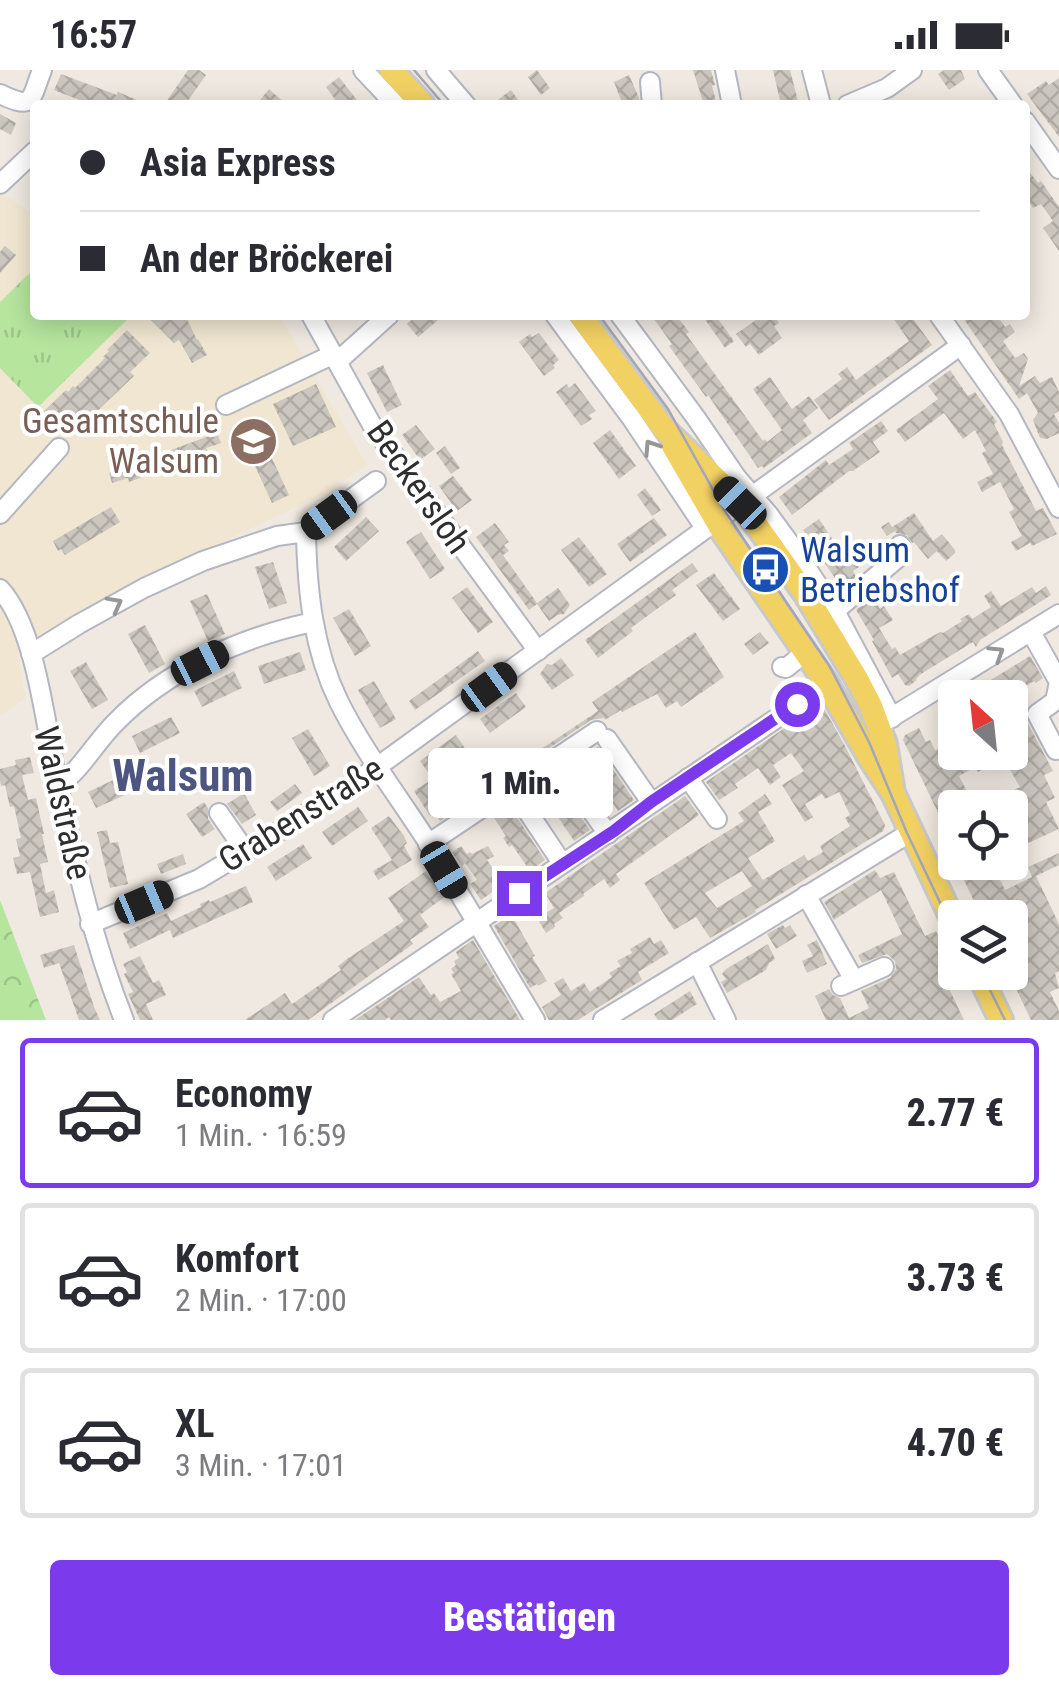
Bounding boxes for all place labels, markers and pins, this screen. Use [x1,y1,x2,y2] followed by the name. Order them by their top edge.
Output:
[22,401,219,482] place label: Gesamtschule Walsum
[228,415,280,467] school or university icon: Gesamtschule Walsum
[800,530,960,611] place label: Walsum Betriebshof
[739,544,791,596] bus stop icon: Walsum Betriebshof

